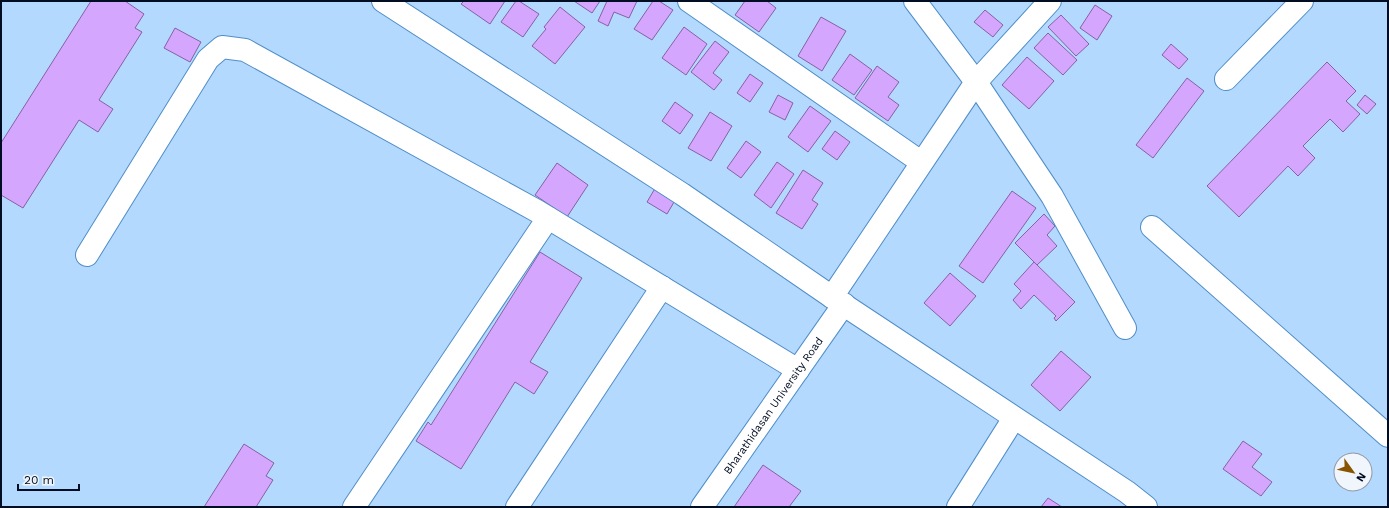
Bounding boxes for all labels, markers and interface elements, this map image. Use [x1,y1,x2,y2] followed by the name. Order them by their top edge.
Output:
[721,335,826,477] street label: Bharathidasan University Road
[1333,452,1373,492] north arrow
[18,466,79,492] scale bar
[1353,470,1369,484] text: N
[24,473,54,487] text: 20 m

